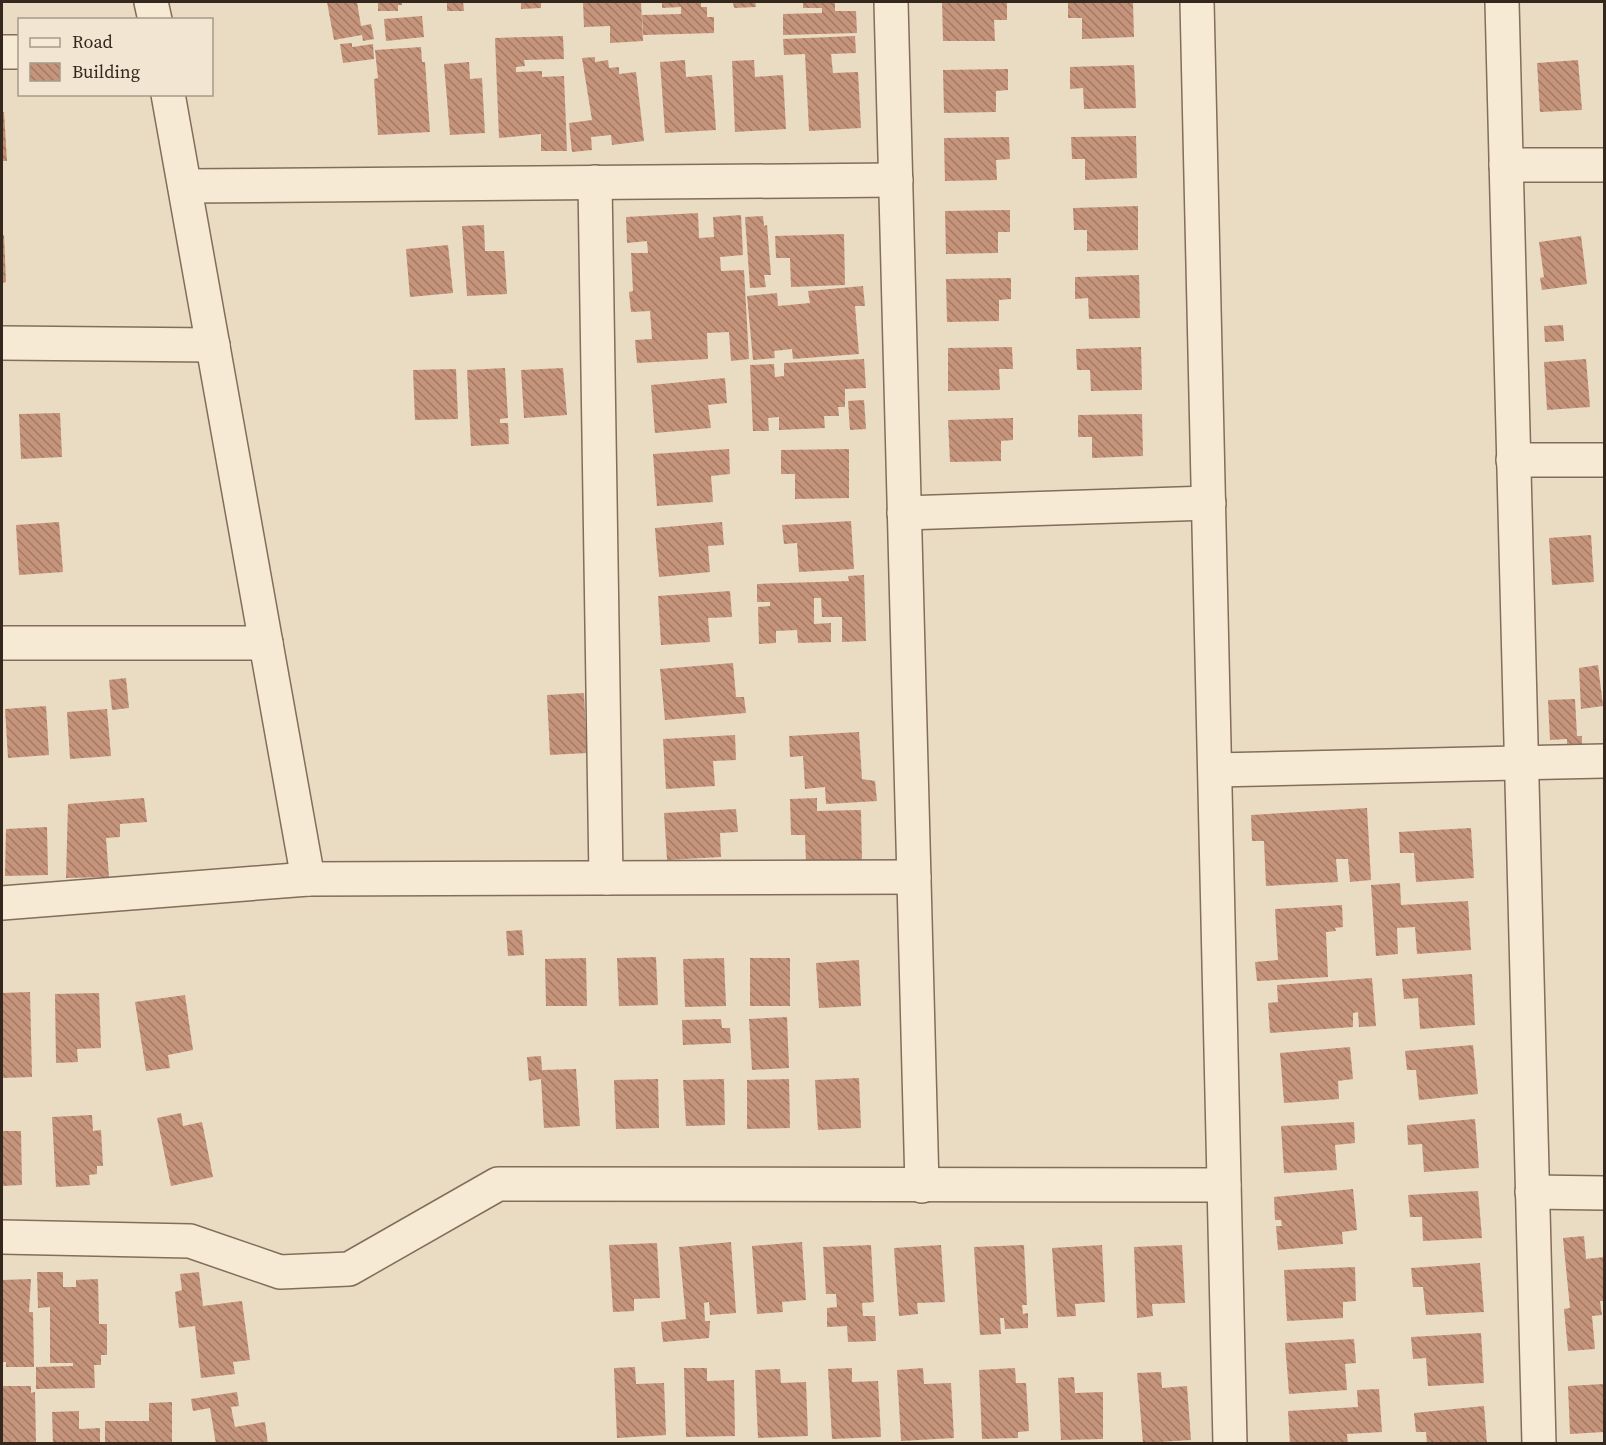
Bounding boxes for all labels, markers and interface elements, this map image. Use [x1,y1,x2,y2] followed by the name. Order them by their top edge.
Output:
[18,18,213,96] legend
[72,29,113,54] text: Road
[72,59,140,84] text: Building

